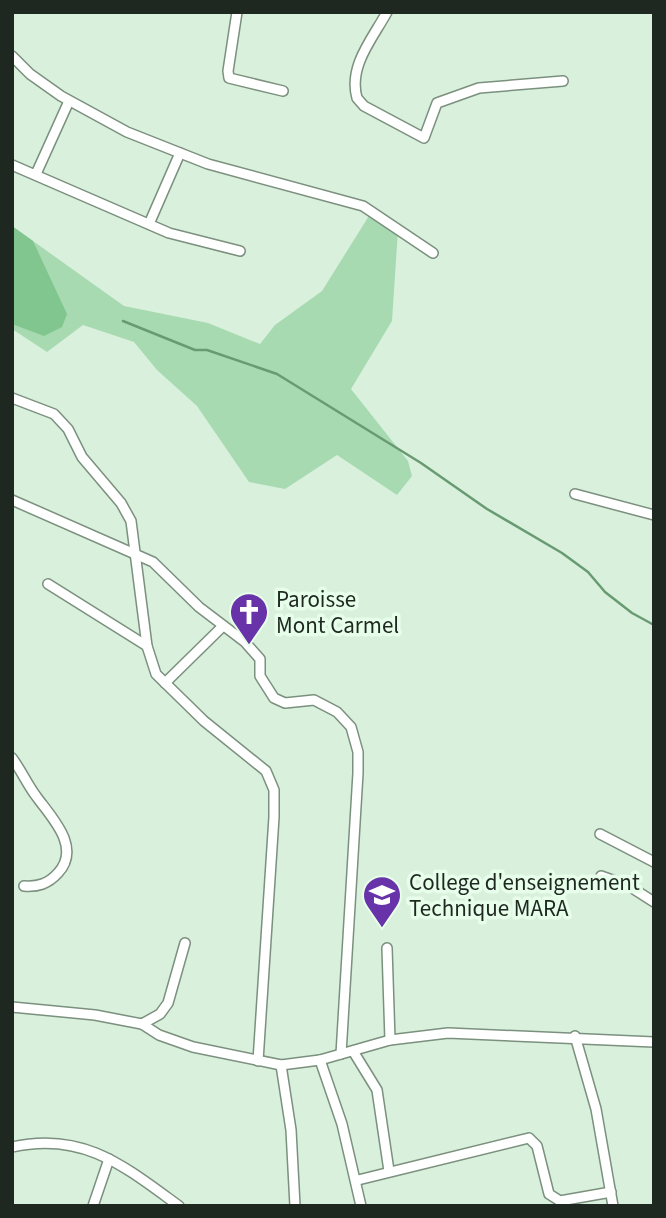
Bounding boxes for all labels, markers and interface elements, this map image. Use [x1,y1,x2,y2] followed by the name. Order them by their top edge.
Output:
[276,583,399,642] place label: Paroisse Mont Carmel
[228,591,270,646] church icon: Paroisse Mont Carmel
[409,866,640,925] place label: College d'enseignement Technique MARA
[361,874,403,929] school or university icon: College d'enseignement Technique MARA

